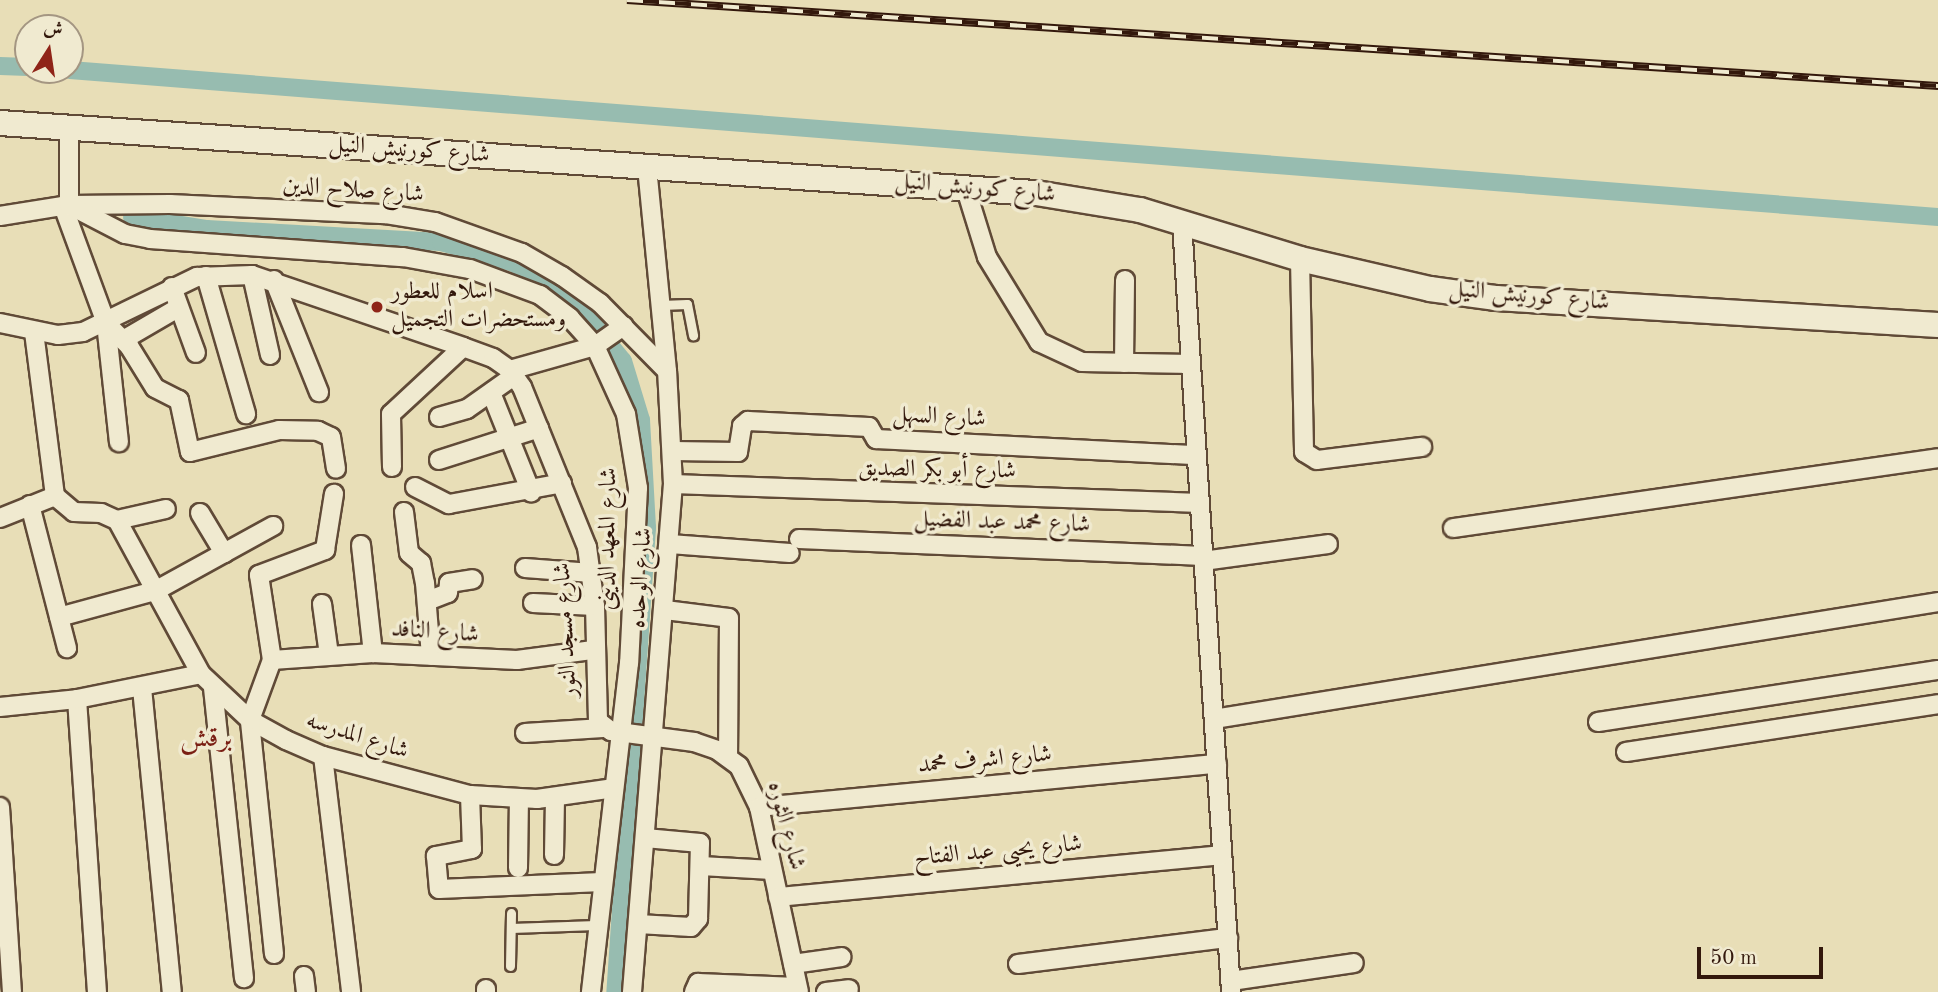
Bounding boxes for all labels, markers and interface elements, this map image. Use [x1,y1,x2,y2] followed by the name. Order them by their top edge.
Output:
[14,14,84,84] north arrow
[42,19,64,41] text: ش
[328,131,490,171] street label: شارع كورنيش النيل
[893,168,1057,210] street label: شارع كورنيش النيل
[281,172,425,210] street label: شارع صلاح الدين
[1447,276,1611,318] street label: شارع كورنيش النيل
[391,279,566,335] place label: اسلام للعطور ومستحضرات التجميل
[369,299,385,315] marker: اسلام للعطور ومستحضرات التجميل
[892,401,986,435] street label: شارع السهل
[858,455,1016,487] street label: شارع أبو بكر الصديق
[593,467,625,611] street label: شارع المعهد الدينى
[913,506,1091,540] street label: شارع محمد عبد الفضيل
[624,527,660,629] street label: شارع الوحده
[549,562,585,698] street label: شارع مسجد النور
[390,616,480,650] street label: شارع النافد
[302,707,412,767] street label: شارع المدرسه
[180,722,232,756] district label: برقش
[917,741,1053,781] street label: شارع اشرف محمد
[759,779,811,873] street label: شارع الثوره
[913,830,1083,874] street label: شارع يحيى عبد الفتاح
[1700,932,1826,976] scale bar
[1710,948,1757,969] text: 50 m

